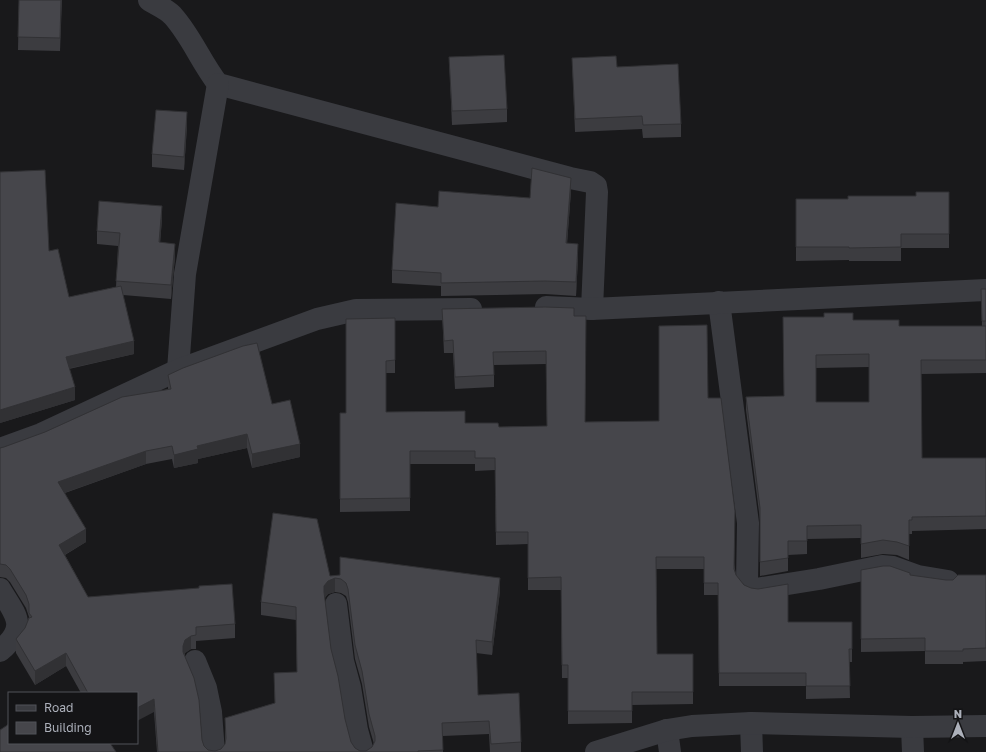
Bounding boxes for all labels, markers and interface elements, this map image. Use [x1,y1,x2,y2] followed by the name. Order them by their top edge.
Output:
[8,692,138,744] legend
[44,700,73,715] text: Road
[938,704,978,744] north arrow
[954,707,962,720] text: N
[44,720,92,735] text: Building

